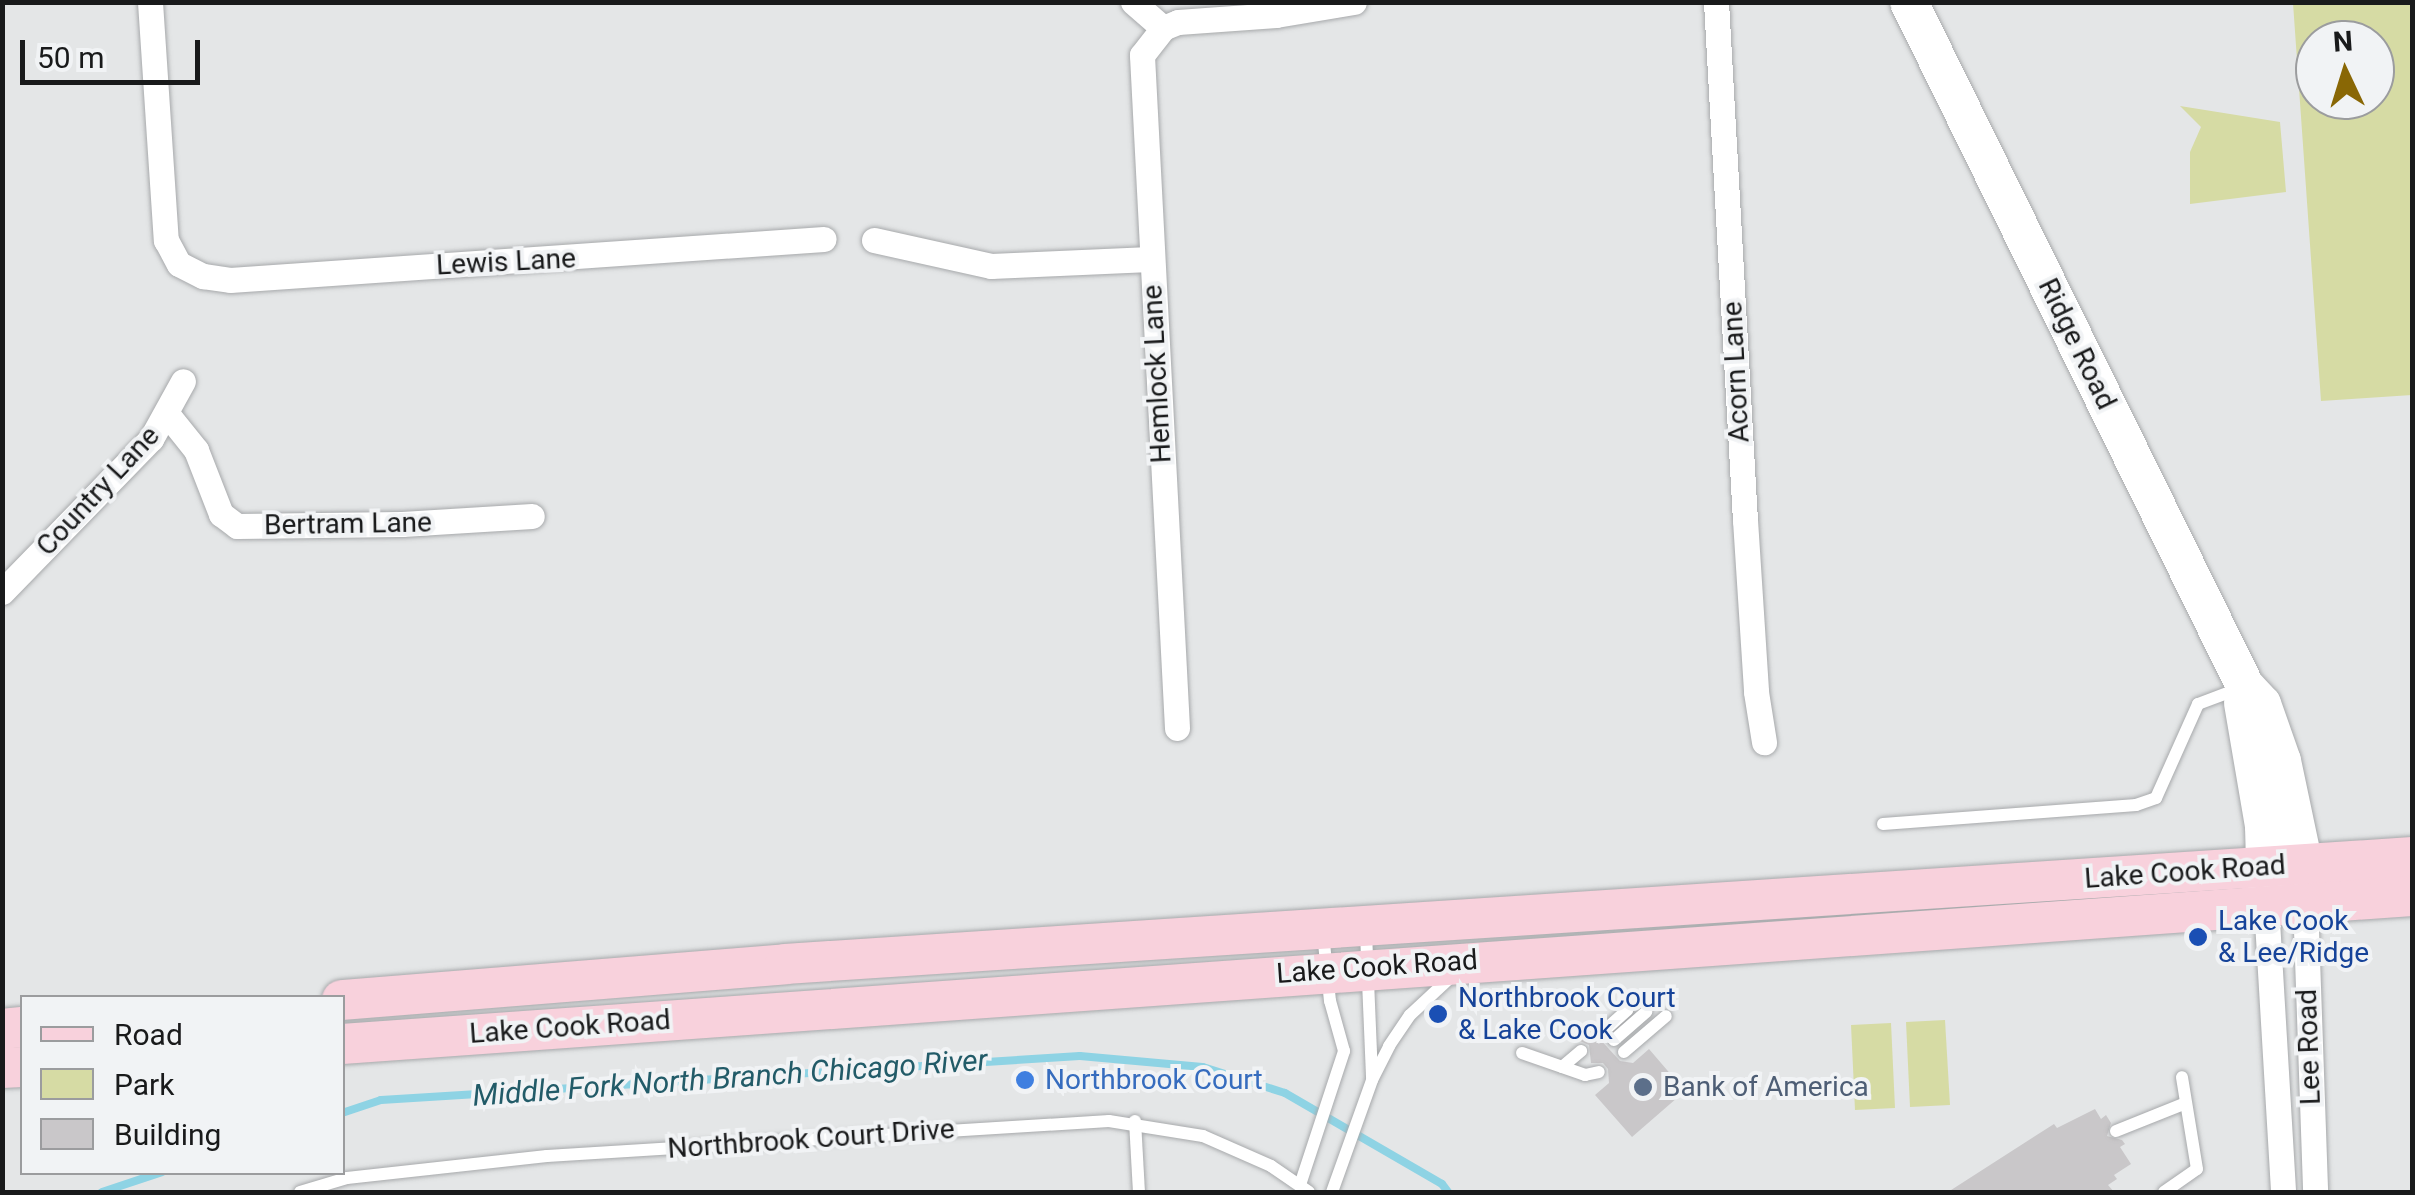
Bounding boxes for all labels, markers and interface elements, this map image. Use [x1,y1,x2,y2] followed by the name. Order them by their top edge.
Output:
[25,20,205,82] scale bar
[2295,20,2395,120] north arrow
[2332,24,2354,59] text: N
[37,40,104,75] text: 50 m
[435,242,577,282] street label: Lewis Lane
[2031,273,2123,415] street label: Ridge Road
[1136,284,1178,464] street label: Hemlock Lane
[1716,301,1756,443] street label: Acorn Lane
[30,419,166,563] street label: Country Lane
[264,506,432,542] street label: Bertram Lane
[2083,848,2287,896] street label: Lake Cook Road
[2218,904,2369,970] place label: Lake Cook & Lee/Ridge
[2187,926,2209,948] marker: Lake Cook & Lee/Ridge
[1275,943,1479,991] street label: Lake Cook Road
[1458,981,1676,1047] place label: Northbrook Court & Lake Cook
[2290,988,2328,1106] street label: Lee Road
[20,995,345,1175] legend
[468,1003,672,1051] street label: Lake Cook Road
[1427,1003,1449,1025] marker: Northbrook Court & Lake Cook
[114,1017,183,1052] text: Road
[471,1042,989,1114] water label: Middle Fork North Branch Chicago River
[1045,1063,1263,1097] place label: Northbrook Court
[114,1067,174,1102] text: Park
[1014,1069,1036,1091] marker: Northbrook Court
[1663,1070,1869,1104] place label: Bank of America
[1632,1076,1654,1098] marker: Bank of America
[666,1112,956,1166] street label: Northbrook Court Drive
[114,1117,221,1152] text: Building

